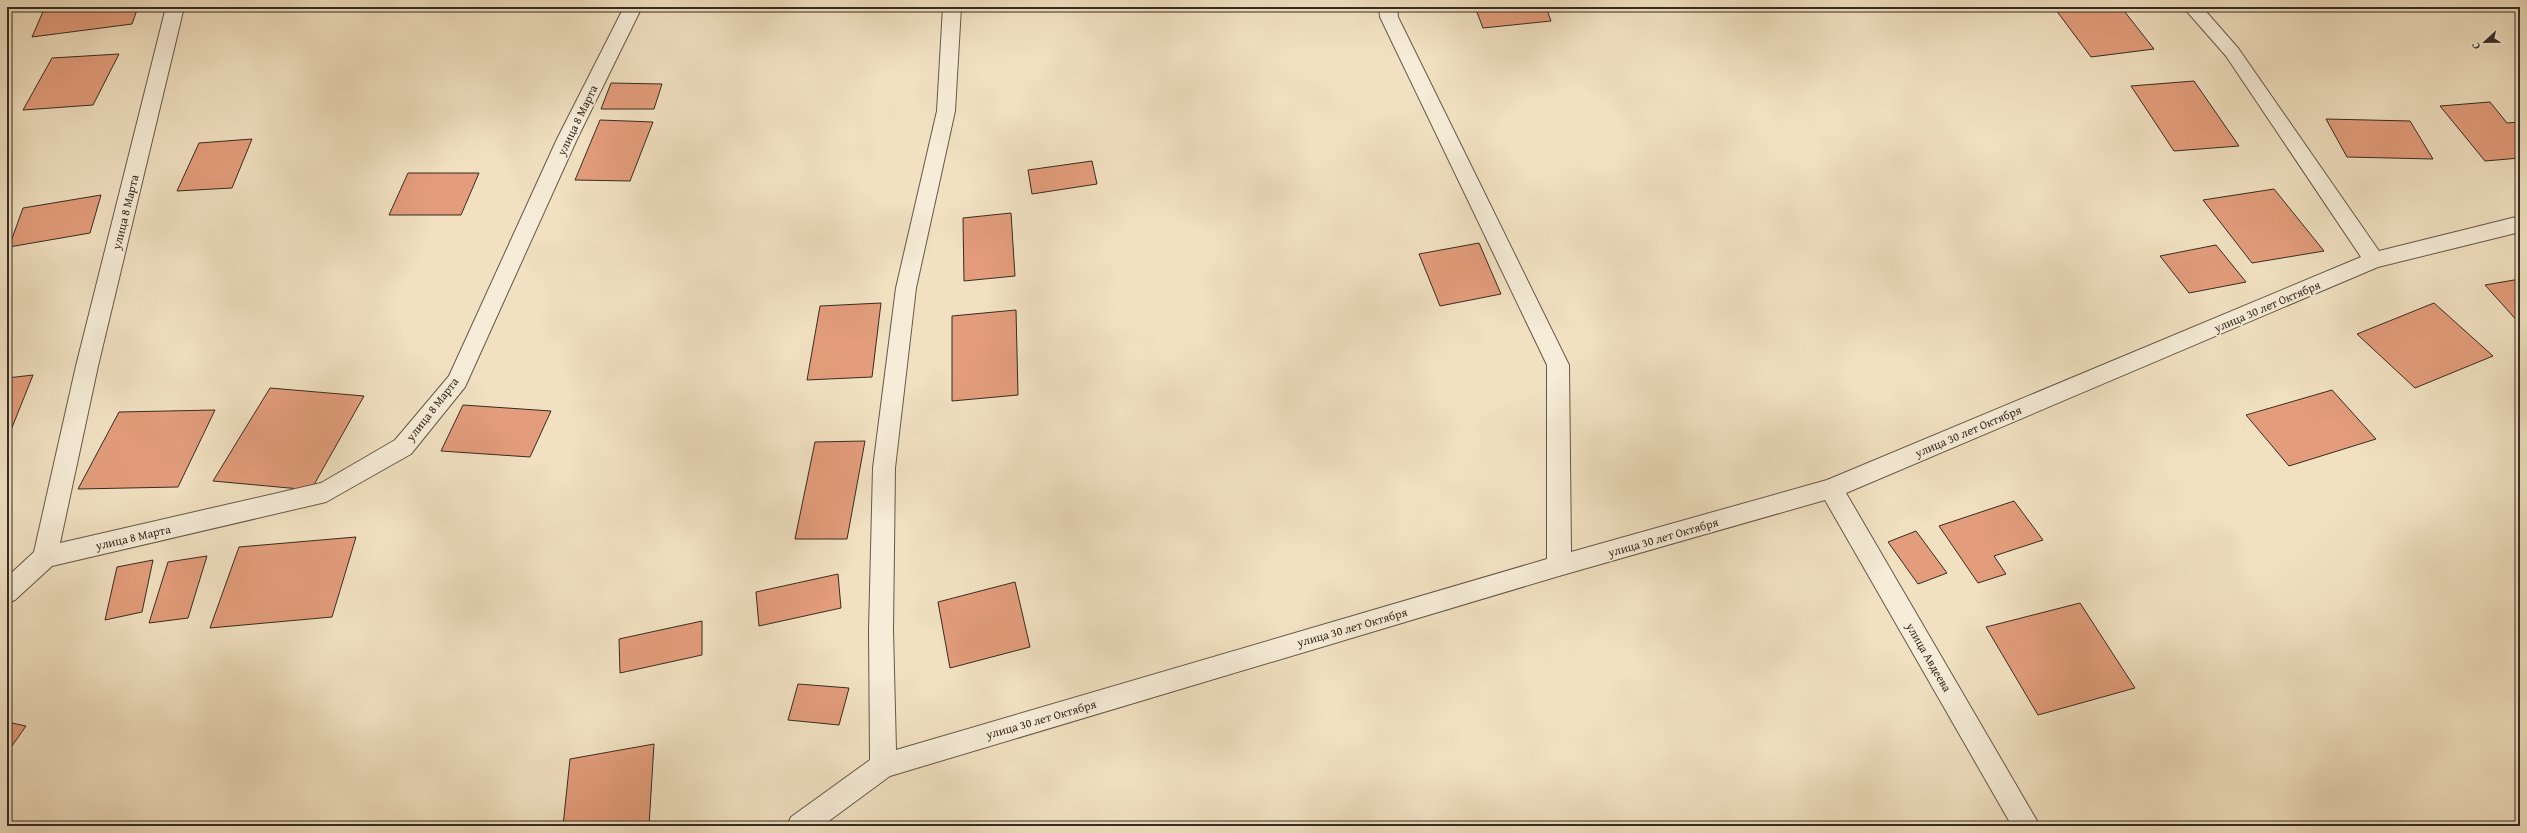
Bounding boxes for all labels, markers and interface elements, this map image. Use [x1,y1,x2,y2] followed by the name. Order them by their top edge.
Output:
[2465,22,2505,62] north arrow
[2467,40,2484,52] text: С
[552,82,602,159] street label: улица 8 Марта
[107,173,143,252] street label: улица 8 Марта
[2210,276,2323,336] street label: улица 30 лет Октября
[401,373,462,445] street label: улица 8 Марта
[1911,401,2024,461] street label: улица 30 лет Октября
[1605,513,1720,561] street label: улица 30 лет Октября
[93,520,172,554] street label: улица 8 Марта
[1294,603,1409,651] street label: улица 30 лет Октября
[1902,618,1956,695] street label: улица Авдеева
[983,695,1098,743] street label: улица 30 лет Октября

